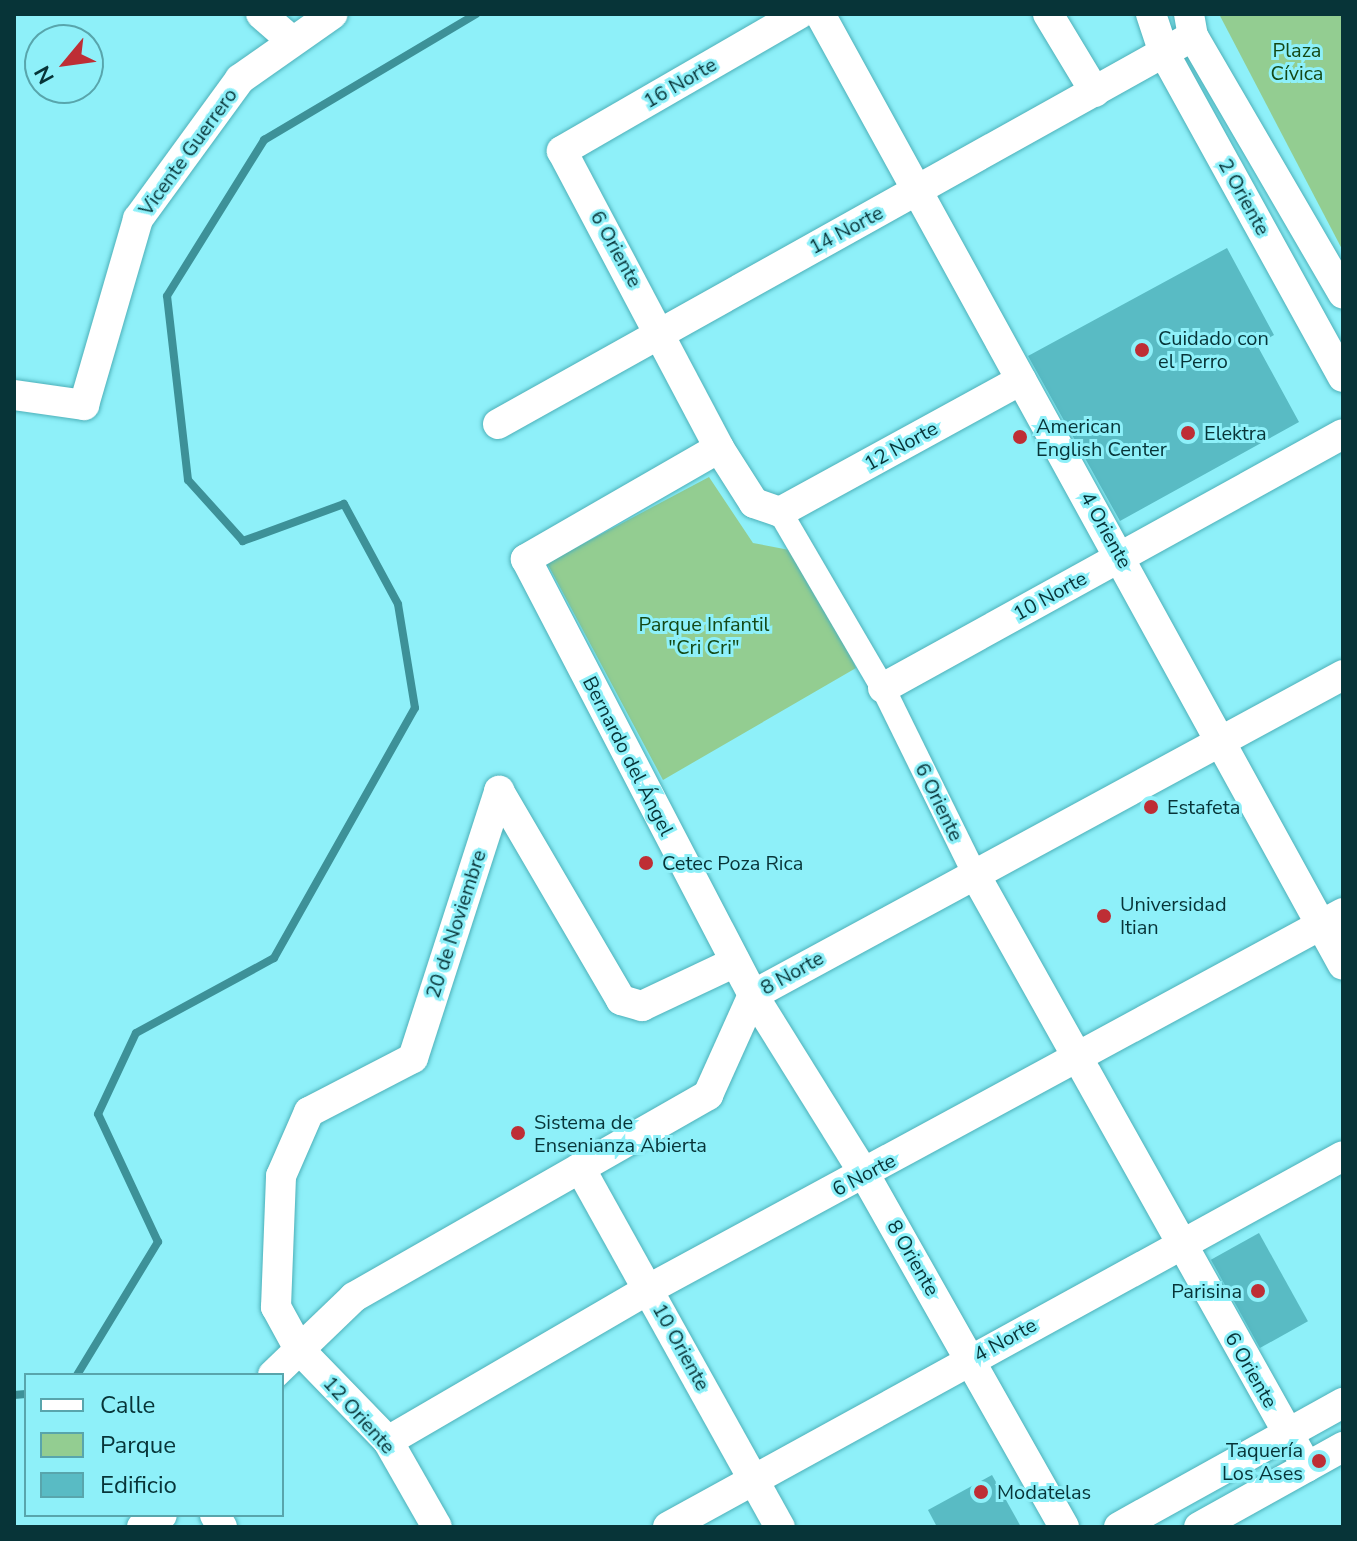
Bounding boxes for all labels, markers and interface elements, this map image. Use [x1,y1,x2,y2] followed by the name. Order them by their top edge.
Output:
[24,24,104,104] north arrow
[1271,38,1323,85] park label: Plaza Cívica
[639,53,721,113] street label: 16 Norte
[28,60,62,89] text: N
[134,84,242,220] street label: Vicente Guerrero
[1213,155,1275,239] street label: 2 Oriente
[805,201,887,259] street label: 14 Norte
[585,207,647,291] street label: 6 Oriente
[1158,326,1269,373] place label: Cuidado con el Perro
[1133,341,1151,359] marker: Cuidado con el Perro
[1036,414,1167,461] place label: American English Center
[860,416,942,476] street label: 12 Norte
[1204,421,1267,445] place label: Elektra
[1179,424,1197,442] marker: Elektra
[1011,428,1029,446] marker: American English Center
[1075,488,1137,572] street label: 4 Oriente
[1009,566,1091,626] street label: 10 Norte
[638,612,770,659] park label: Parque Infantil "Cri Cri"
[577,672,679,840] street label: Bernardo del Ángel
[910,759,968,845] street label: 6 Oriente
[1167,795,1240,819] place label: Estafeta
[1142,798,1160,816] marker: Estafeta
[421,847,491,1001] street label: 20 de Noviembre
[662,851,803,875] place label: Cetec Poza Rica
[637,854,655,872] marker: Cetec Poza Rica
[1120,892,1227,939] place label: Universidad Itian
[1095,907,1113,925] marker: Universidad Itian
[756,946,828,1000] street label: 8 Norte
[534,1110,707,1157] place label: Sistema de Ensenianza Abierta
[509,1124,527,1142] marker: Sistema de Ensenianza Abierta
[828,1148,900,1202] street label: 6 Norte
[882,1216,944,1300] street label: 8 Oriente
[1171,1279,1242,1303] place label: Parisina
[1249,1282,1267,1300] marker: Parisina
[647,1299,715,1395] street label: 10 Oriente
[969,1313,1041,1367] street label: 4 Norte
[1220,1328,1282,1412] street label: 6 Oriente
[318,1371,400,1459] street label: 12 Oriente
[24,1373,284,1517] legend
[100,1389,155,1421] text: Calle
[100,1429,176,1461] text: Parque
[1222,1438,1303,1485] place label: Taquería Los Ases
[1310,1452,1328,1470] marker: Taquería Los Ases
[100,1469,177,1501] text: Edificio
[997,1480,1091,1504] place label: Modatelas
[972,1483,990,1501] marker: Modatelas

